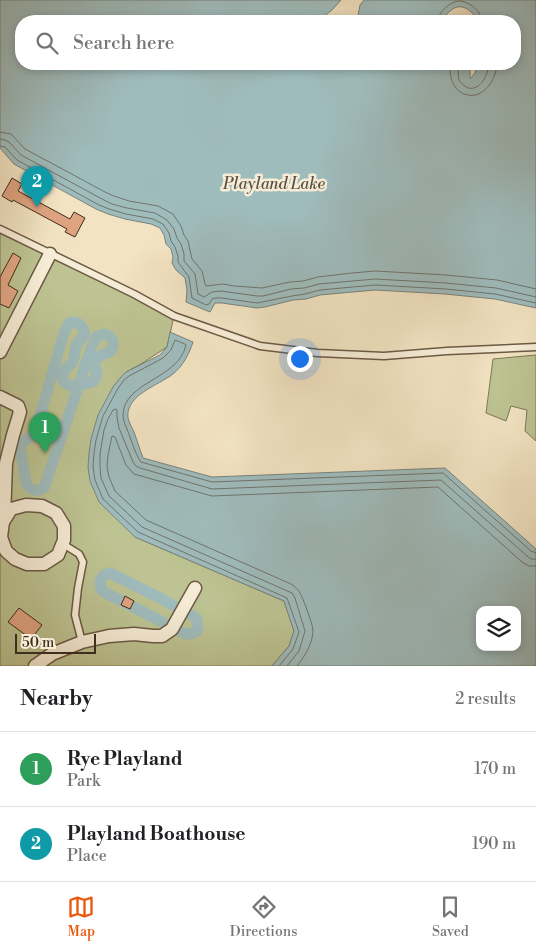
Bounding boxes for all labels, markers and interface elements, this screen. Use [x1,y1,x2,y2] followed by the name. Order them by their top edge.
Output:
[15,15,521,70] search box
[33,29,61,57] icon: search
[73,31,174,55] text: Search here
[21,166,53,207] pin: 2
[222,174,326,194] water label: Playland Lake
[287,346,313,372] your location
[29,412,61,453] pin: 1
[476,606,521,651] map controls
[476,606,521,651] button: layers
[15,631,96,654] scale bar
[22,634,54,652] text: 50 m
[20,686,93,712] text: Nearby
[455,689,516,709] text: 2 results
[67,747,183,771] text: Rye Playland
[32,759,40,779] text: 1
[474,759,516,779] text: 170 m
[67,771,100,791] text: Park
[67,822,246,846] text: Playland Boathouse
[31,834,41,854] text: 2
[472,834,516,854] text: 190 m
[67,846,107,866] text: Place
[67,893,95,941] tab: Map
[230,893,297,941] tab: Directions
[432,893,469,941] tab: Saved

